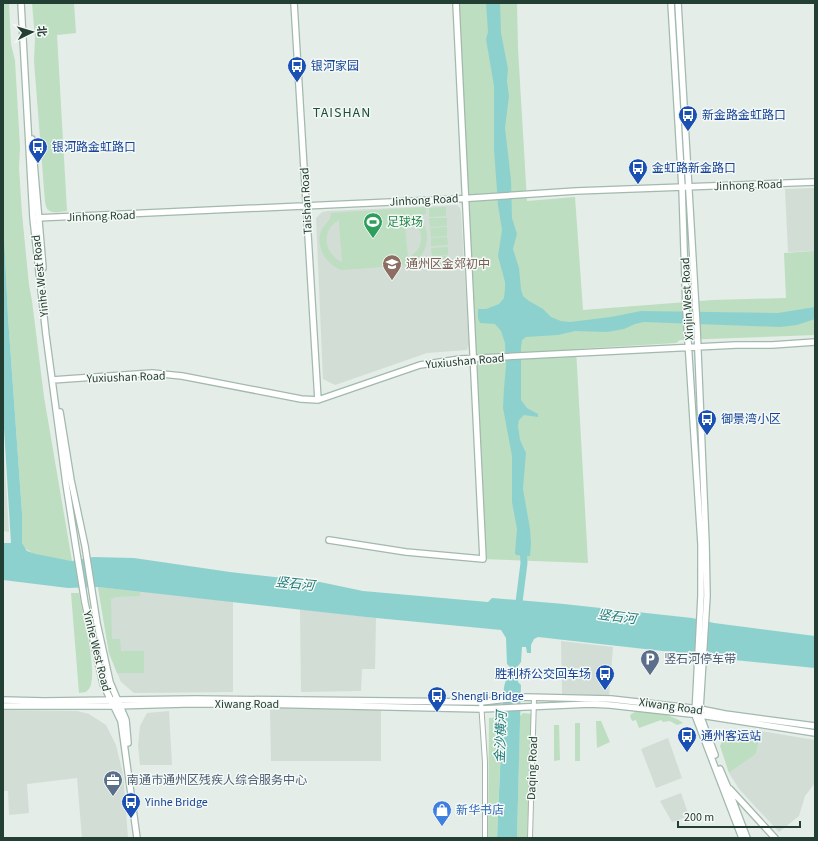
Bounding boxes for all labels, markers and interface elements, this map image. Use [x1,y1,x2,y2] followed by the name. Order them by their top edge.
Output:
[12,12,52,52] north arrow
[34,25,49,37] text: 北
[286,55,308,83] bus stop icon: 银河家园
[311,58,359,75] place label: 银河家园
[313,103,371,123] district label: TAISHAN
[677,104,699,132] bus stop icon: 新金路金虹路口
[702,107,786,124] place label: 新金路金虹路口
[27,136,49,164] bus stop icon: 银河路金虹路口
[52,139,136,156] place label: 银河路金虹路口
[627,157,649,185] bus stop icon: 金虹路新金路口
[652,160,736,177] place label: 金虹路新金路口
[296,167,317,235] street label: Taishan Road
[713,176,783,195] street label: Jinhong Road
[389,190,459,211] street label: Jinhong Road
[66,207,136,226] street label: Jinhong Road
[362,211,384,239] sports icon: 足球场
[387,214,423,231] place label: 足球场
[28,234,53,319] street label: Yinhe West Road
[381,253,403,281] school or university icon: 通州区金郊初中
[406,256,490,273] place label: 通州区金郊初中
[677,257,698,341] street label: Xinjin West Road
[424,350,505,373] street label: Yuxiushan Road
[85,368,166,387] street label: Yuxiushan Road
[696,408,718,436] bus stop icon: 御景湾小区
[721,411,781,428] place label: 御景湾小区
[275,573,318,595] water label: 竖石河
[596,605,640,629] water label: 竖石河
[78,608,115,693] street label: Yinhe West Road
[639,648,661,676] parking icon: 竖石河停车带
[664,651,736,668] place label: 竖石河停车带
[594,663,616,691] bus stop icon: 胜利桥公交回车场
[495,666,591,683] place label: 胜利桥公交回车场
[426,685,448,713] bus stop icon: Shengli Bridge
[451,688,524,705] place label: Shengli Bridge
[638,694,704,719] street label: Xiwang Road
[215,696,279,713] street label: Xiwang Road
[491,708,511,763] water label: 金沙横河
[676,725,698,753] bus stop icon: 通州客运站
[701,728,761,745] place label: 通州客运站
[523,736,542,800] street label: Daqing Road
[102,769,124,797] office icon: 南通市通州区残疾人综合服务中心
[127,772,307,789] place label: 南通市通州区残疾人综合服务中心
[120,791,142,819] bus stop icon: Yinhe Bridge
[144,794,208,811] place label: Yinhe Bridge
[431,799,453,827] shop icon: 新华书店
[456,802,504,819] place label: 新华书店
[678,803,800,829] scale bar
[684,809,714,826] text: 200 m

